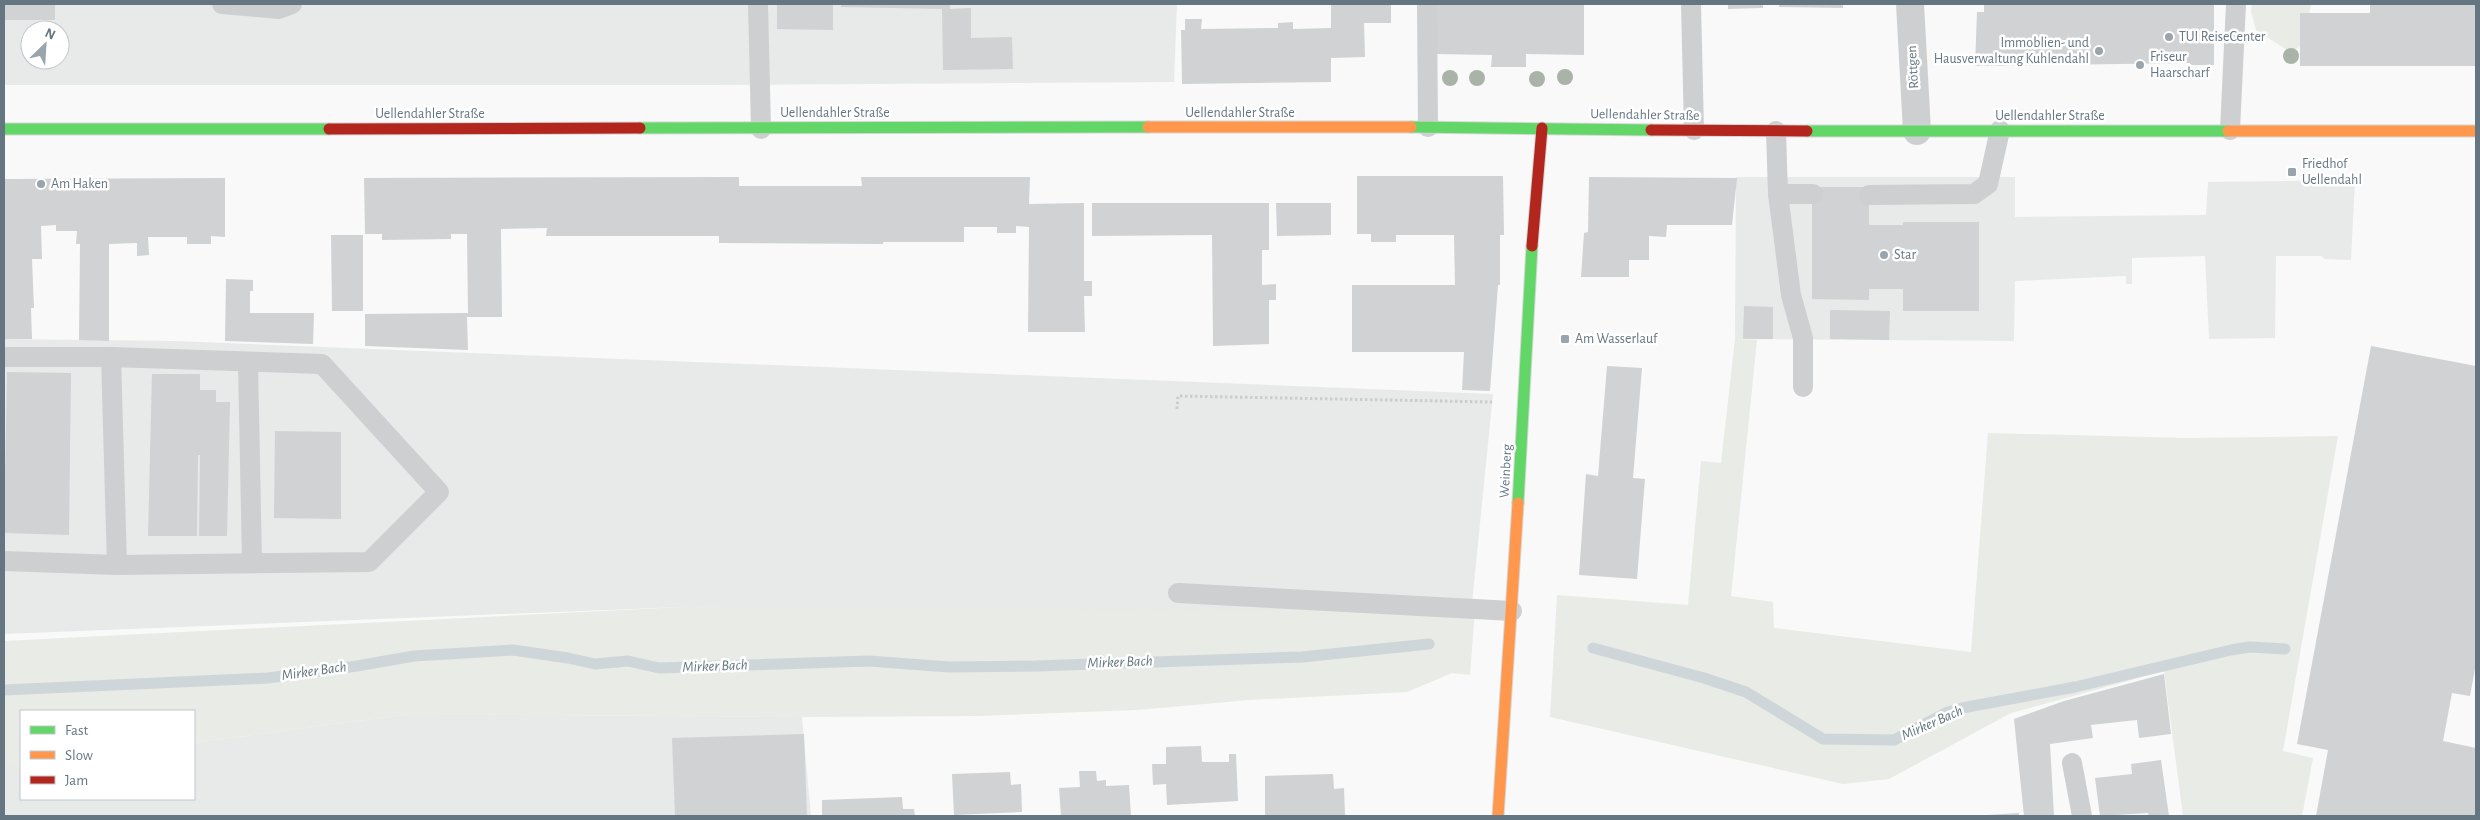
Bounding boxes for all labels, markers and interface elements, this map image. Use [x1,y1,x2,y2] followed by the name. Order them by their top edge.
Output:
[20,20,70,70] north arrow
[43,26,57,43] text: N
[2179,30,2266,44] place label: TUI ReiseCenter
[2163,31,2175,43] marker: TUI ReiseCenter
[1934,36,2089,66] place label: Immoblien- und Hausverwaltung Kuhlendahl
[1905,45,1921,89] street label: Röttgen
[2093,45,2105,57] marker: Immoblien- und Hausverwaltung Kuhlendahl
[2150,50,2210,80] place label: Friseur Haarscharf
[2134,59,2146,71] marker: Friseur Haarscharf
[780,106,890,120] street label: Uellendahler Straße
[1185,106,1295,120] street label: Uellendahler Straße
[375,107,485,121] street label: Uellendahler Straße
[1590,107,1700,123] street label: Uellendahler Straße
[1995,109,2105,123] street label: Uellendahler Straße
[2302,157,2362,187] place label: Friedhof Uellendahl
[2286,166,2298,178] marker: Friedhof Uellendahl
[51,177,108,191] place label: Am Haken
[35,178,47,190] marker: Am Haken
[1894,248,1916,262] place label: Star
[1878,249,1890,261] marker: Star
[1575,332,1658,346] place label: Am Wasserlauf
[1559,333,1571,345] marker: Am Wasserlauf
[1498,444,1514,498] street label: Weinberg
[1087,653,1153,671] water label: Mirker Bach
[682,657,748,675] water label: Mirker Bach
[281,659,347,683] water label: Mirker Bach
[1899,703,1965,743] water label: Mirker Bach
[20,710,195,800] legend
[65,723,89,738] text: Fast
[65,748,93,763] text: Slow
[65,773,88,788] text: Jam

